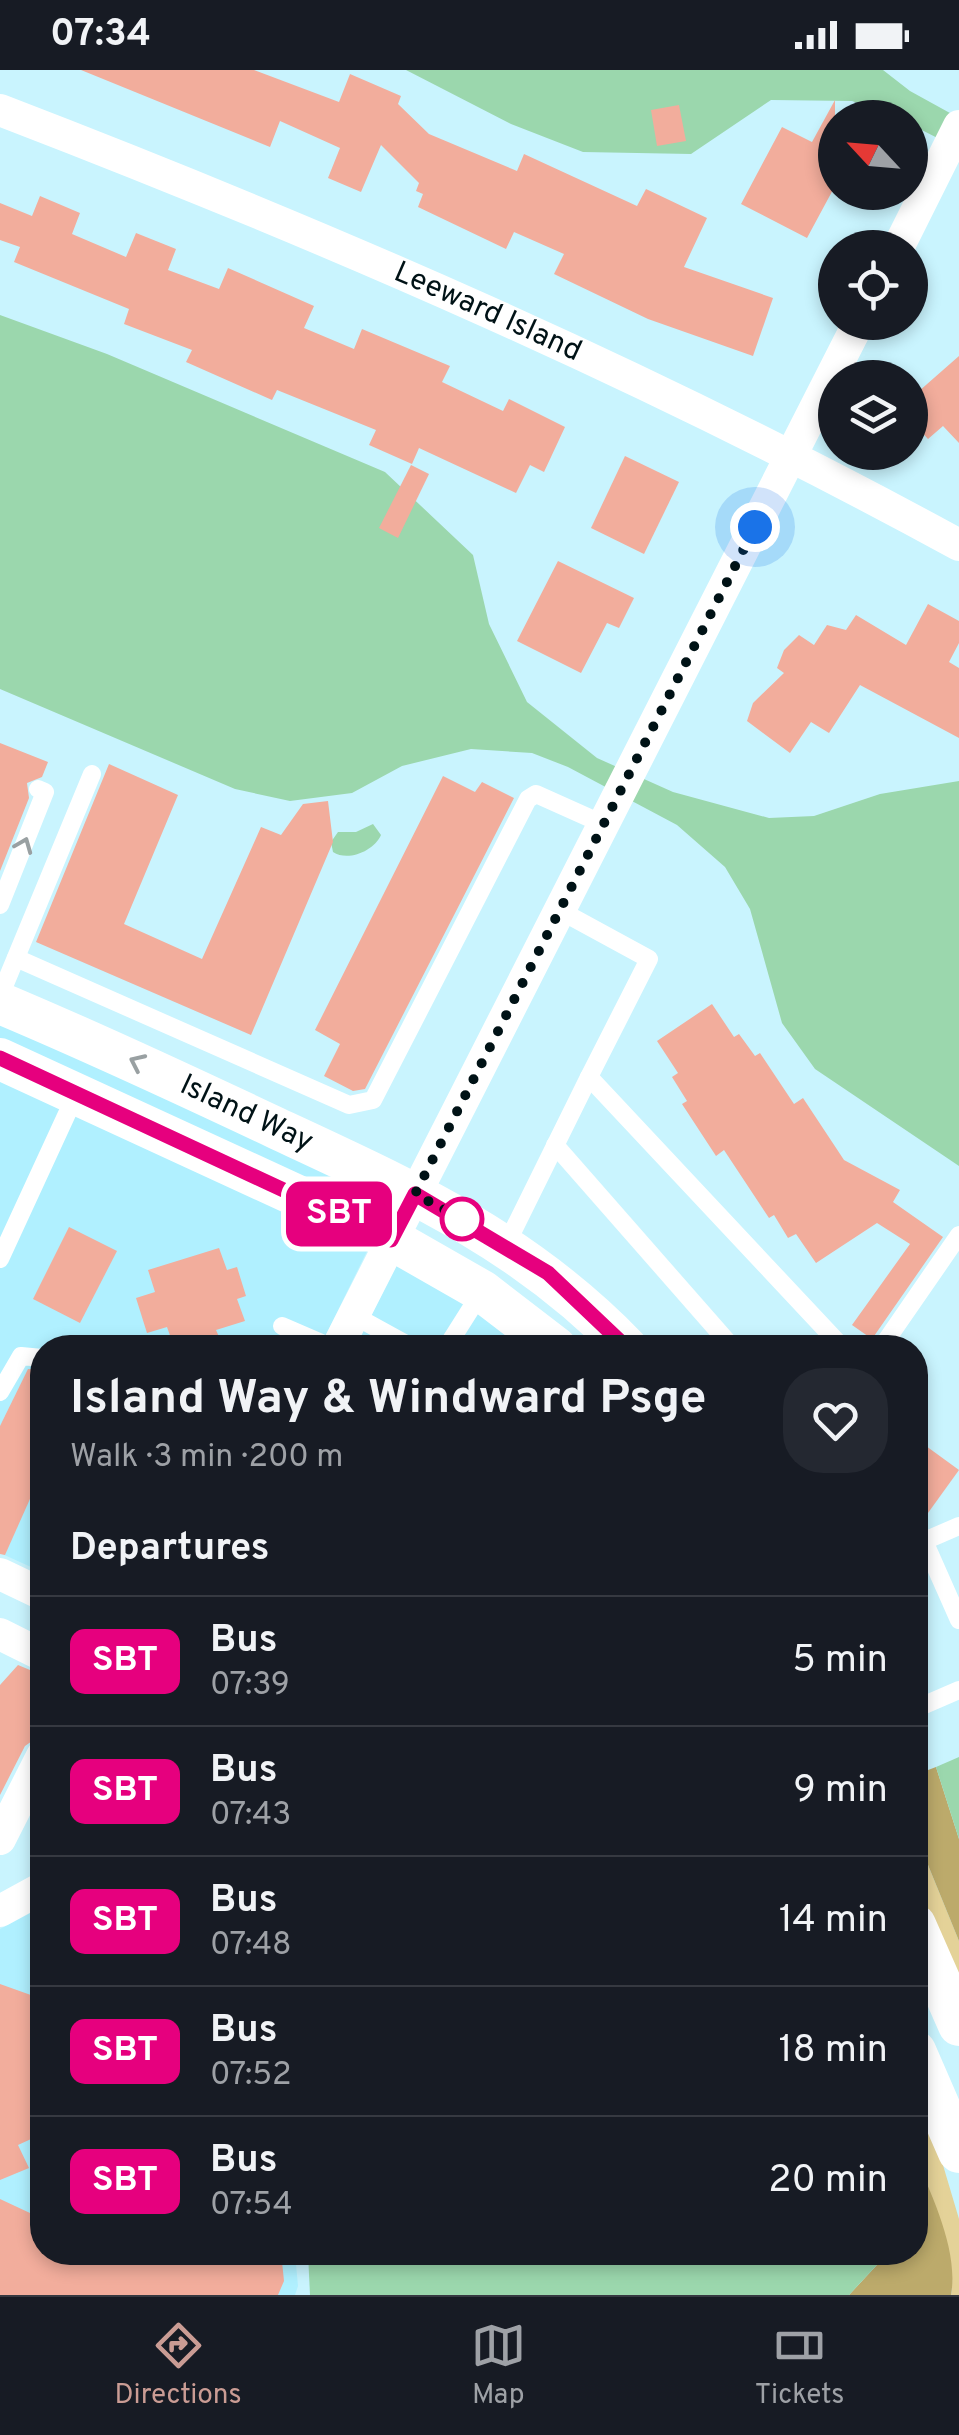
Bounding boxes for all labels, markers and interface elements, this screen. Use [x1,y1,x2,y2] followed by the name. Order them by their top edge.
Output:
[50,11,151,60] text: 07:34
[818,100,928,210] north arrow
[818,100,928,470] map controls
[818,230,928,340] button: locate
[388,254,587,371] street label: Leeward Island
[818,360,928,470] button: layers
[730,502,780,552] your location
[13,837,33,854] one-way arrow
[129,1055,147,1075] one-way arrow
[174,1067,319,1161] street label: Island Way
[282,1182,396,1246] line badge: SBT
[306,1192,372,1236] text: SBT
[441,1198,483,1240] unlabelled marker
[783,1368,888,1473] button: heart
[70,1370,707,1430] text: Island Way & Windward Psge
[70,1438,343,1478] text: Walk · 3 min · 200 m
[70,1525,270,1574] text: Departures
[210,1617,277,1666] text: Bus
[792,1637,888,1686] text: 5 min
[92,1639,158,1683] text: SBT
[210,1666,290,1706] text: 07:39
[210,1747,277,1796] text: Bus
[793,1767,888,1816] text: 9 min
[92,1769,158,1813] text: SBT
[210,1796,291,1836] text: 07:43
[210,1877,277,1926] text: Bus
[779,1897,888,1946] text: 14 min
[92,1899,158,1943] text: SBT
[210,1926,292,1966] text: 07:48
[210,2007,277,2056] text: Bus
[778,2027,888,2076] text: 18 min
[92,2029,158,2073] text: SBT
[210,2056,292,2096] text: 07:52
[210,2137,277,2186] text: Bus
[768,2157,888,2206] text: 20 min
[92,2159,158,2203] text: SBT
[210,2186,293,2226] text: 07:54
[115,2318,242,2414] tab: Directions
[471,2318,526,2414] tab: Map
[755,2318,844,2414] tab: Tickets

